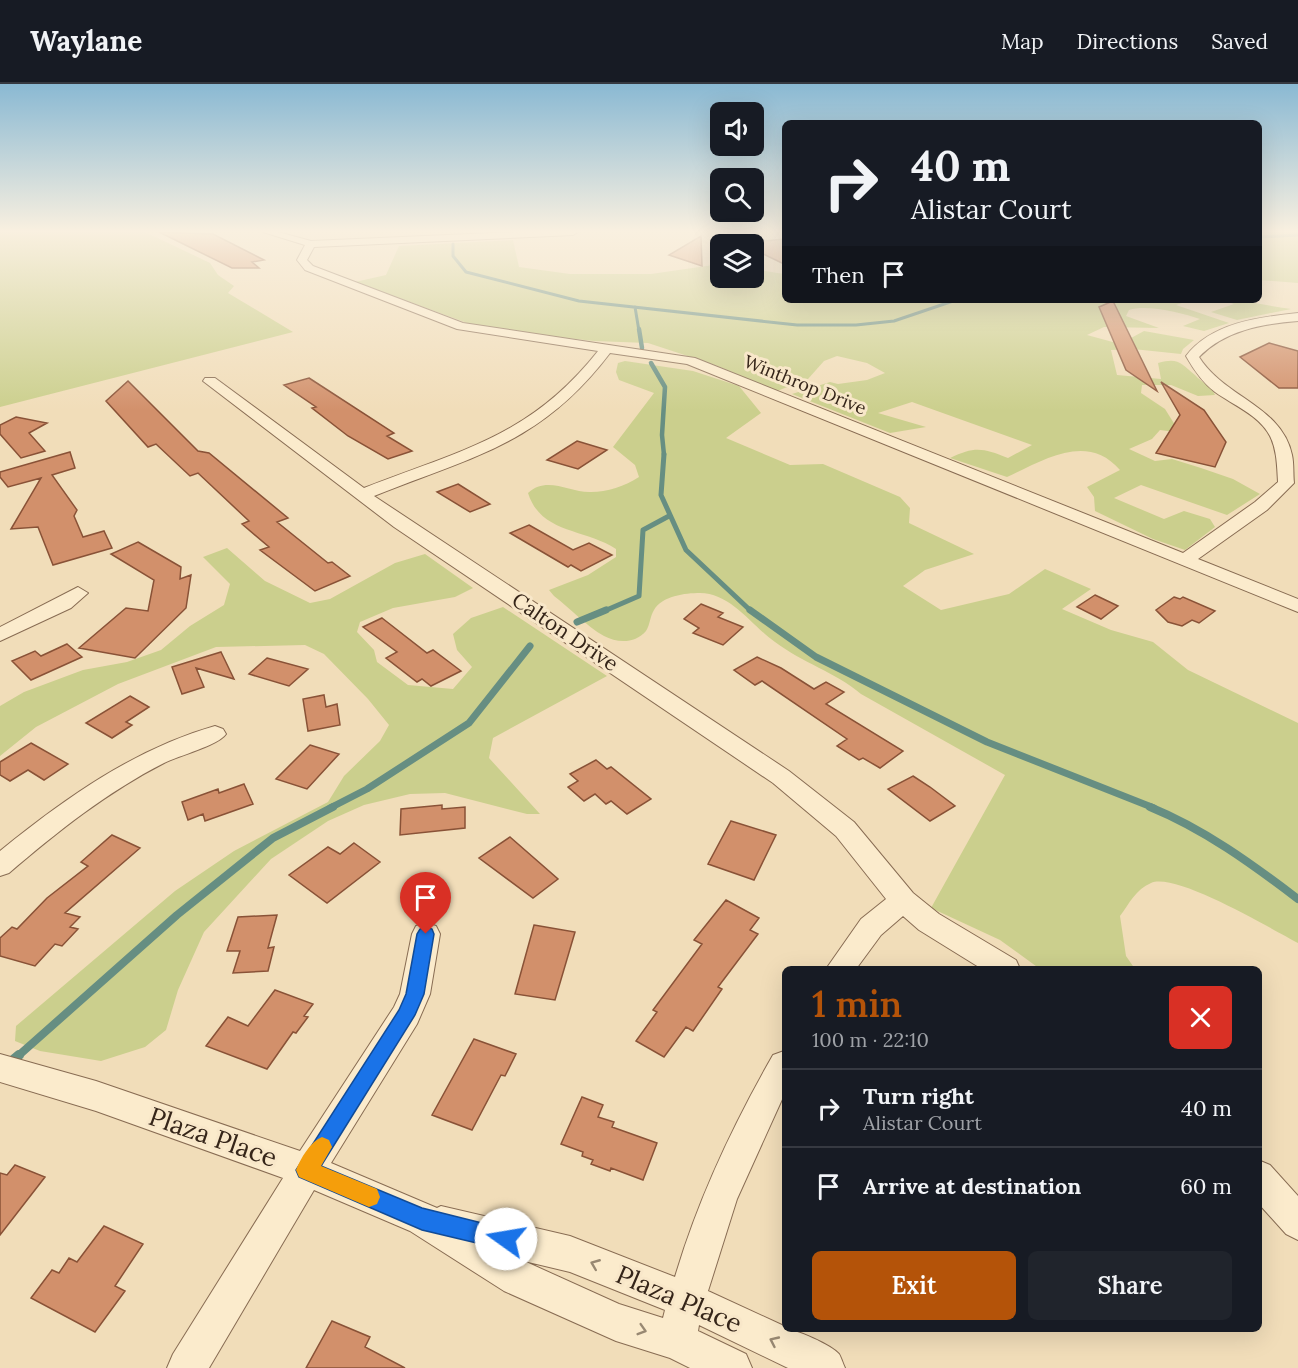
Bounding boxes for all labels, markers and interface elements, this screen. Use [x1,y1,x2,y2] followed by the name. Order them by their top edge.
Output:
[30,23,142,59] text: Waylane
[1001,28,1044,55] text: Map
[1077,28,1178,55] text: Directions
[1211,28,1268,55] text: Saved
[710,102,764,288] map controls
[710,102,764,156] button: sound
[911,139,1010,193] text: 40 m
[812,144,890,222] icon: right
[710,168,764,222] button: search
[911,192,1072,226] text: Alistar Court
[710,234,764,288] button: layers
[877,258,910,291] icon: arrive
[812,261,865,289] text: Then
[741,350,870,420] street label: Winthrop Drive
[507,586,624,677] street label: Calton Drive
[400,872,451,934] pin
[409,881,442,914] icon: arrive
[812,981,902,1027] text: 1 min
[1169,986,1232,1049] button: close
[812,1027,929,1052] text: 100 m · 22:10
[863,1082,974,1110] text: Turn right
[812,1092,845,1125] icon: right
[1181,1094,1232,1122] text: 40 m
[145,1099,282,1174] street label: Plaza Place
[863,1110,982,1135] text: Alistar Court
[812,1170,845,1203] icon: arrive
[863,1172,1081,1200] text: Arrive at destination
[1180,1172,1232,1200] text: 60 m
[474,1207,538,1271] position arrow
[812,1251,1016,1320] button: Exit
[1028,1251,1232,1320] button: Share
[611,1257,747,1340] street label: Plaza Place
[590,1258,600,1271] one-way arrow
[636,1323,647,1335] one-way arrow
[769,1336,780,1348] one-way arrow

